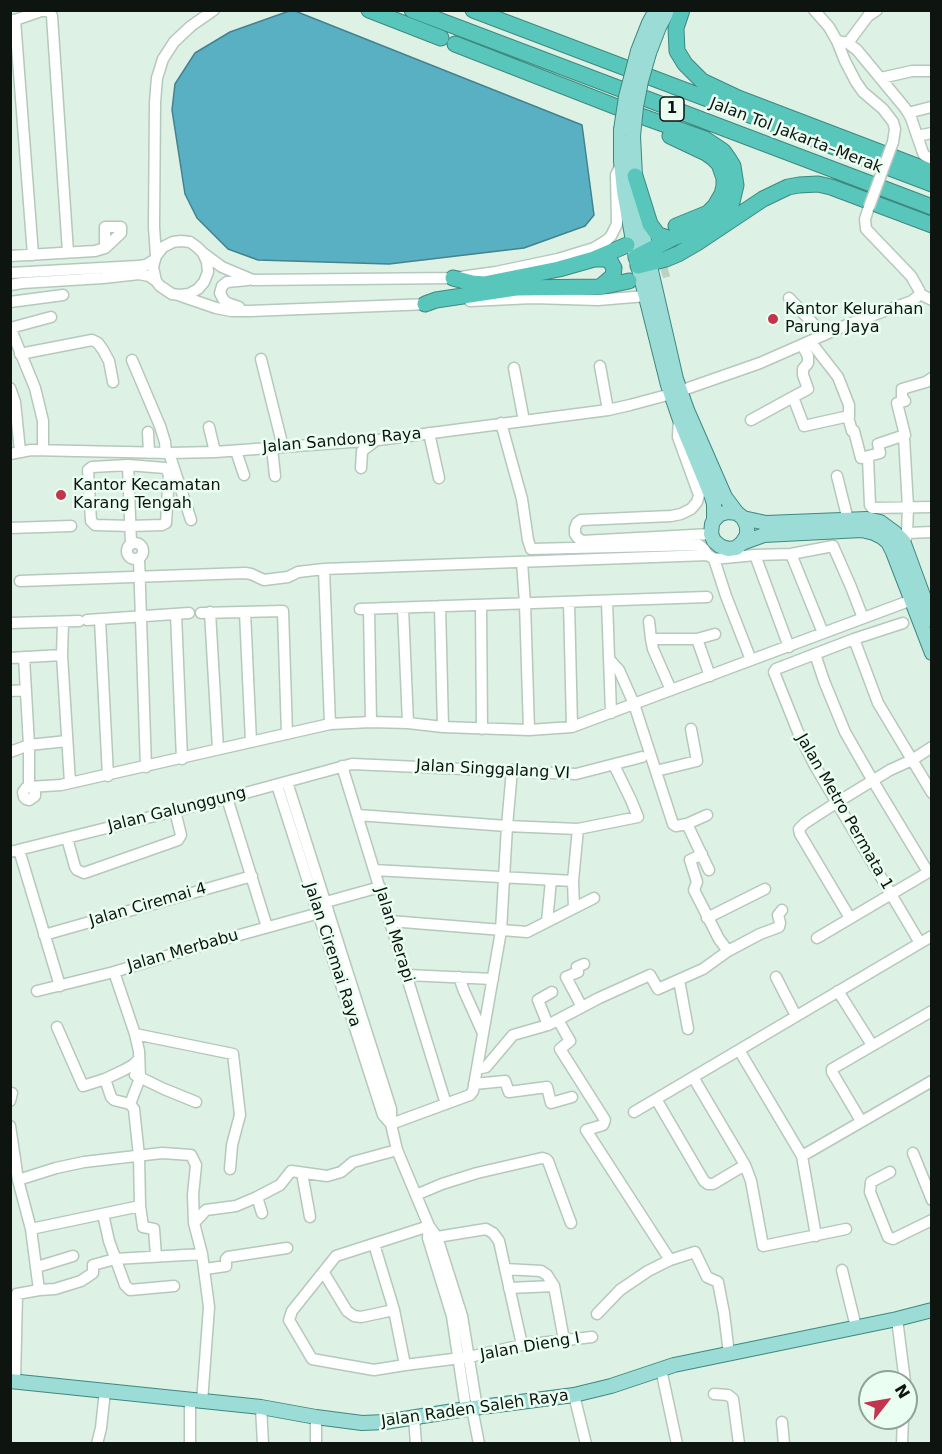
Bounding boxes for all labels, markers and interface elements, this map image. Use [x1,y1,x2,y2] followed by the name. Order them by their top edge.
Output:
[707,94,885,178] street label: Jalan Tol Jakarta–Merak
[660,97,684,121] road number: 1
[785,300,923,338] place label: Kantor Kelurahan Parung Jaya
[766,312,780,326] marker: Kantor Kelurahan Parung Jaya
[262,424,422,458] street label: Jalan Sandong Raya
[73,476,221,514] place label: Kantor Kecamatan Karang Tengah
[54,488,68,502] marker: Kantor Kecamatan Karang Tengah
[791,731,897,893] street label: Jalan Metro Permata 1
[416,756,570,784] street label: Jalan Singgalang VI
[106,784,248,836] street label: Jalan Galunggung
[87,879,209,931] street label: Jalan Ciremai 4
[300,880,364,1030] street label: Jalan Ciremai Raya
[370,885,418,985] street label: Jalan Merapi
[125,926,241,976] street label: Jalan Merbabu
[479,1329,581,1365] street label: Jalan Dieng I
[858,1370,918,1430] north arrow
[891,1381,914,1402] text: N
[380,1386,570,1432] street label: Jalan Raden Saleh Raya

